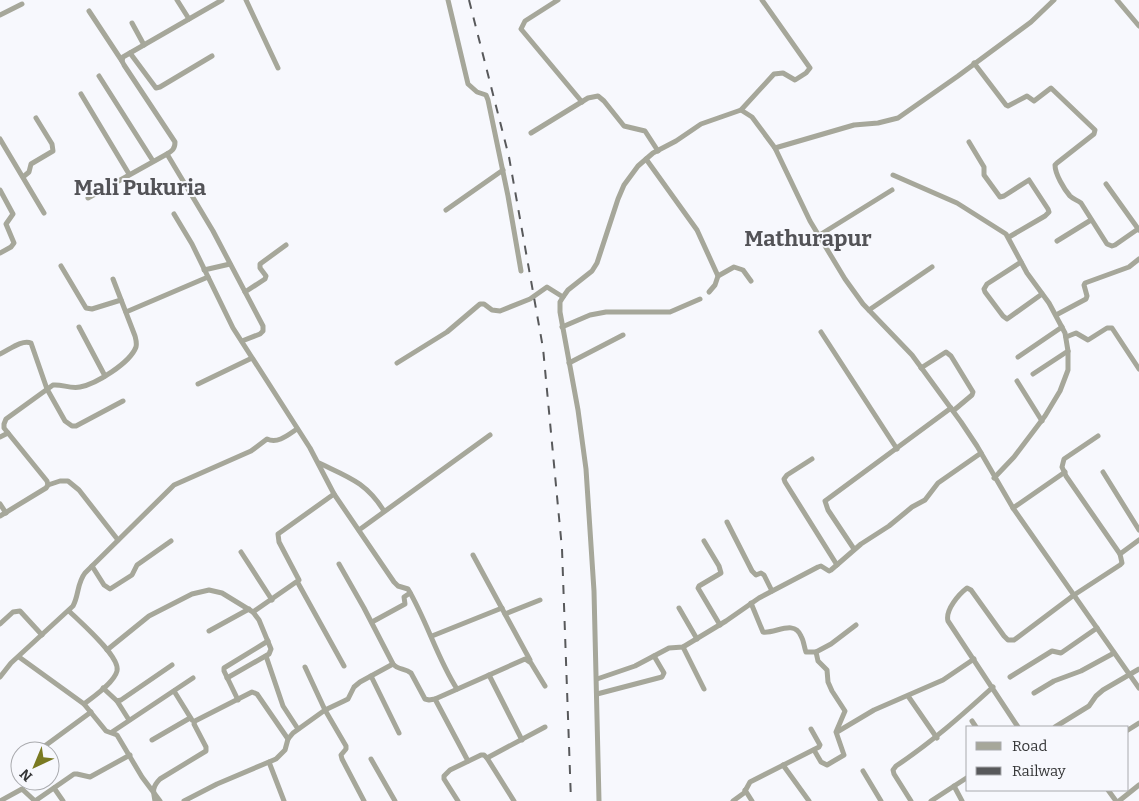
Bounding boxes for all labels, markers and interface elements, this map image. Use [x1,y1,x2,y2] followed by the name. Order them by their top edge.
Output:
[74,174,207,201] district label: Mali Pukuria
[744,225,872,252] district label: Mathurapur
[966,726,1129,791] legend
[1012,737,1047,755] text: Road
[10,741,60,791] north arrow
[1012,762,1066,780] text: Railway
[16,765,36,785] text: N

